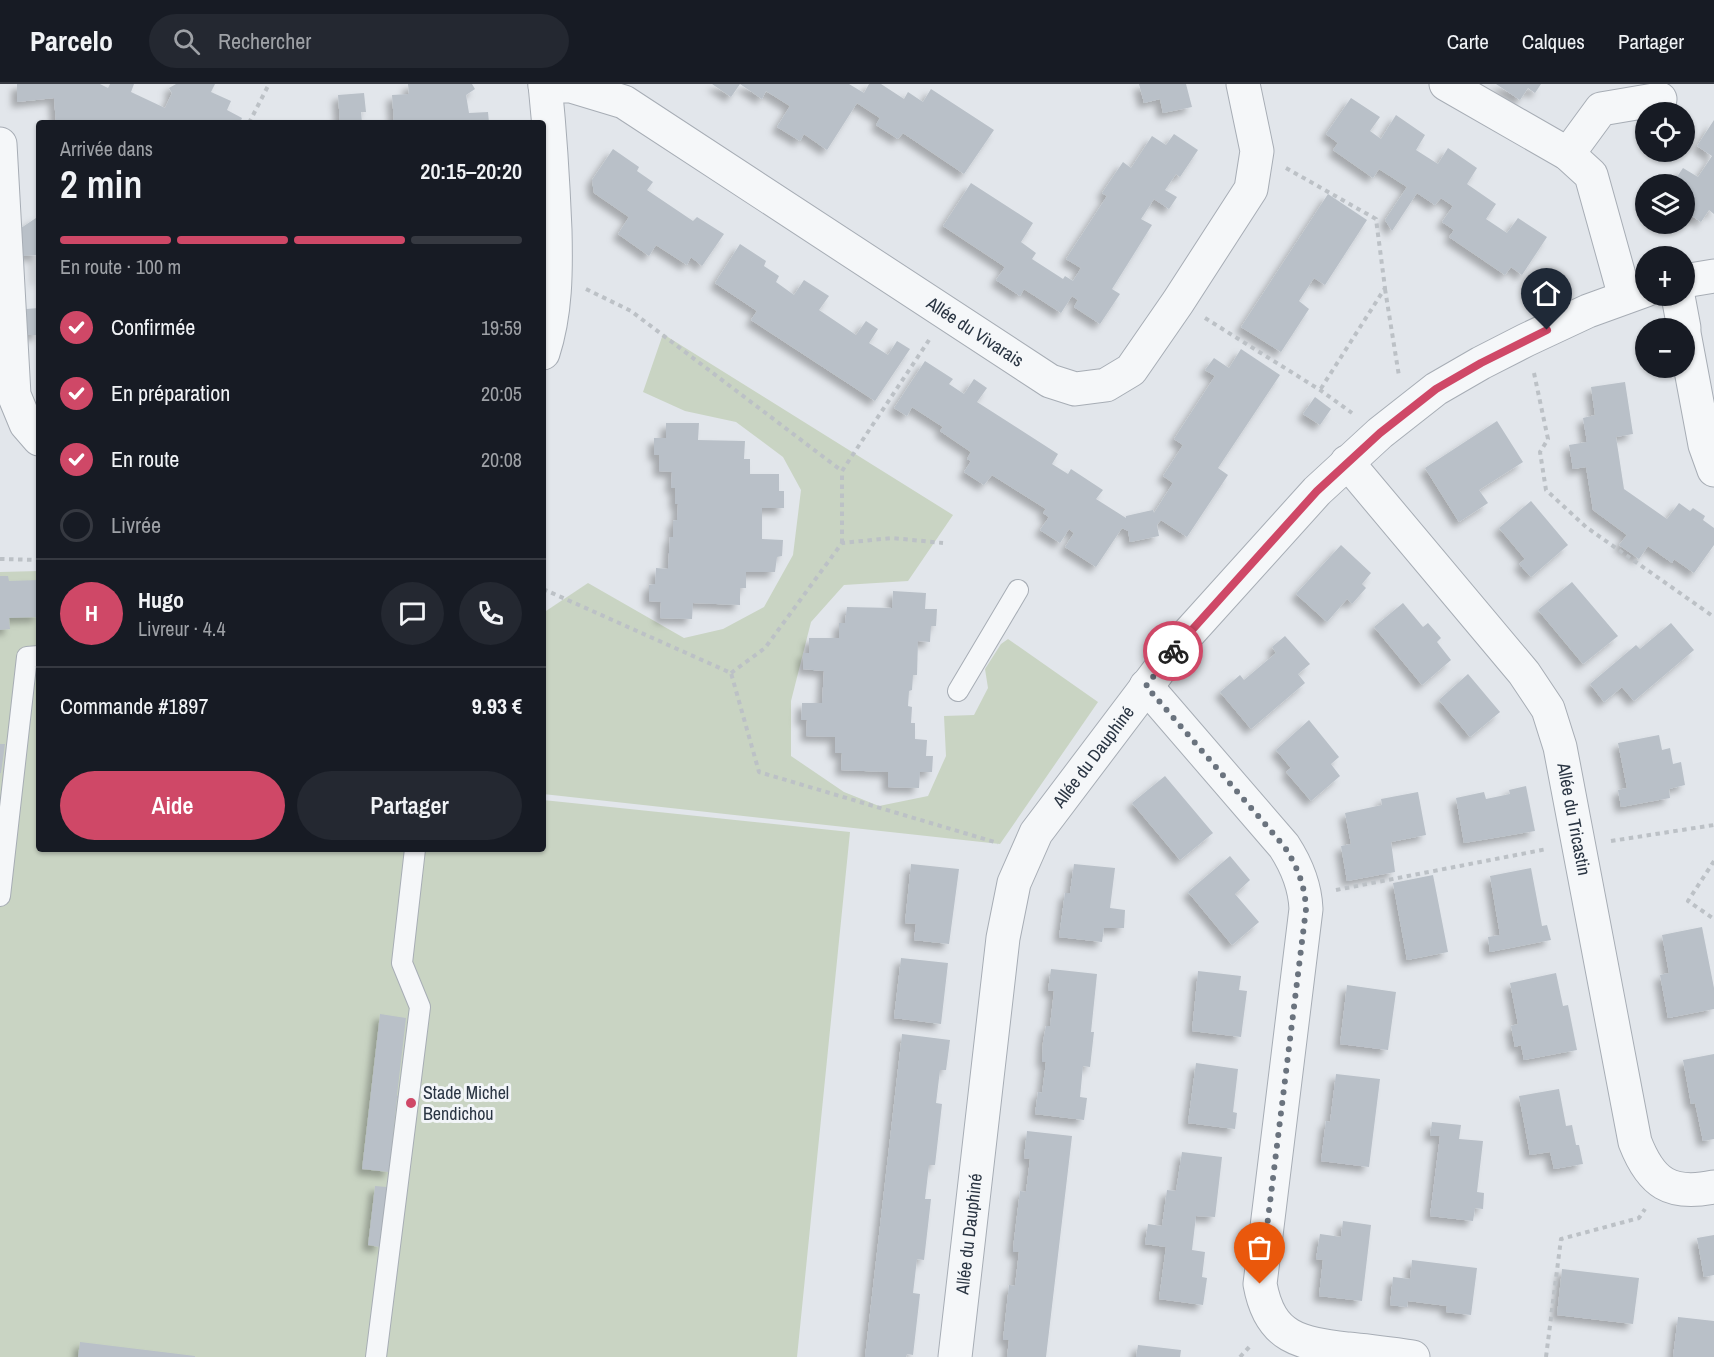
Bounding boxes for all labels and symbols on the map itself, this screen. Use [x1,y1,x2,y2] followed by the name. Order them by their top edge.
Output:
[1521,268,1572,330] pin
[921,290,1029,372] street label: Allée du Vivarais
[1143,621,1203,681] courier
[1046,700,1140,813] street label: Allée du Dauphiné
[1551,760,1597,878] street label: Allée du Tricastin
[423,1080,509,1126] place label: Stade Michel Bendichou
[404,1096,418,1110] marker: Stade Michel Bendichou
[949,1172,988,1297] street label: Allée du Dauphiné
[1234,1222,1285,1284] pin

